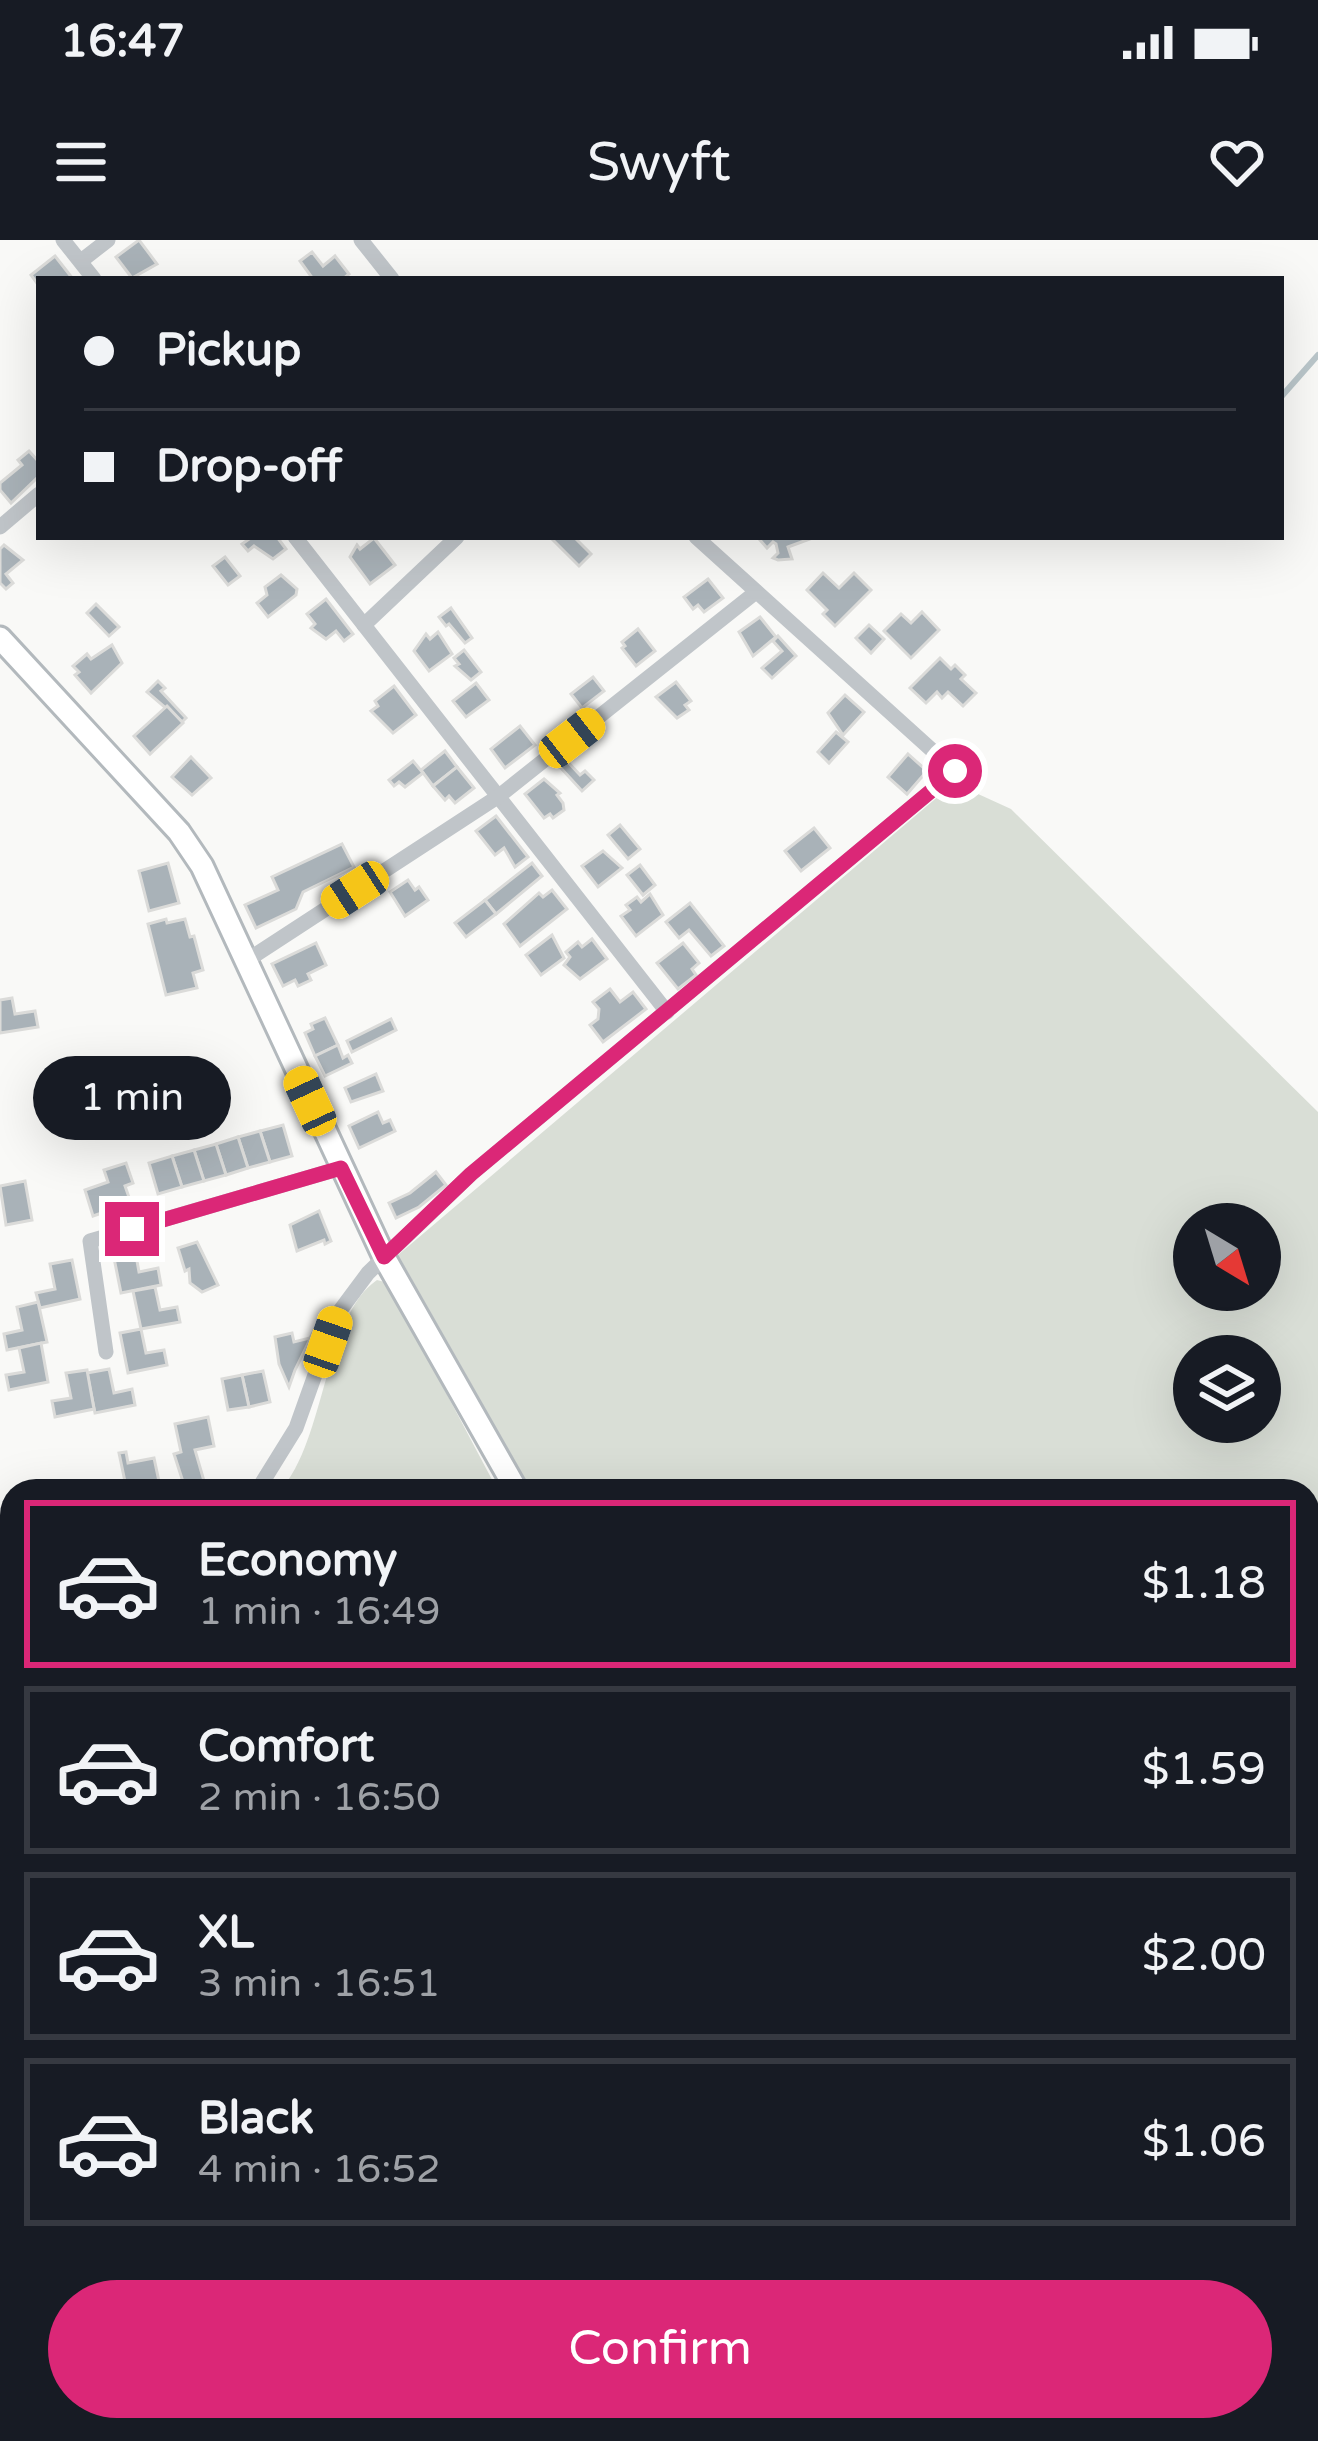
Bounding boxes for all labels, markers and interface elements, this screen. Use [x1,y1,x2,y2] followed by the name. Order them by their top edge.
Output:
[60,15,185,69] text: 16:47
[48,129,114,195] icon: menu
[1204,129,1270,195] icon: heart
[587,130,731,195] text: Swyft
[156,324,301,378] text: Pickup
[156,440,342,494] text: Drop-off
[533,702,611,774] car
[928,744,982,798] route start
[315,855,395,925] car
[33,1055,231,1139] callout: 1 min
[278,1061,342,1141] car
[80,1074,184,1121] text: 1 min
[105,1202,159,1256] route end
[1173,1203,1281,1311] north arrow
[1173,1203,1281,1443] map controls
[299,1302,357,1382] car
[1173,1335,1281,1443] button: layers
[54,1530,162,1638] icon: car
[198,1534,397,1588] text: Economy
[1142,1557,1266,1611] text: $1.18
[198,1588,440,1635] text: 1 min · 16:49
[54,1716,162,1824] icon: car
[198,1720,374,1774] text: Comfort
[1142,1743,1266,1797] text: $1.59
[198,1774,440,1821] text: 2 min · 16:50
[54,1902,162,2010] icon: car
[198,1906,254,1960] text: XL
[1142,1929,1266,1983] text: $2.00
[198,1960,440,2007] text: 3 min · 16:51
[54,2088,162,2196] icon: car
[198,2092,314,2146] text: Black
[1142,2115,1266,2169] text: $1.06
[198,2146,440,2193] text: 4 min · 16:52
[48,2280,1272,2418] button: Confirm

